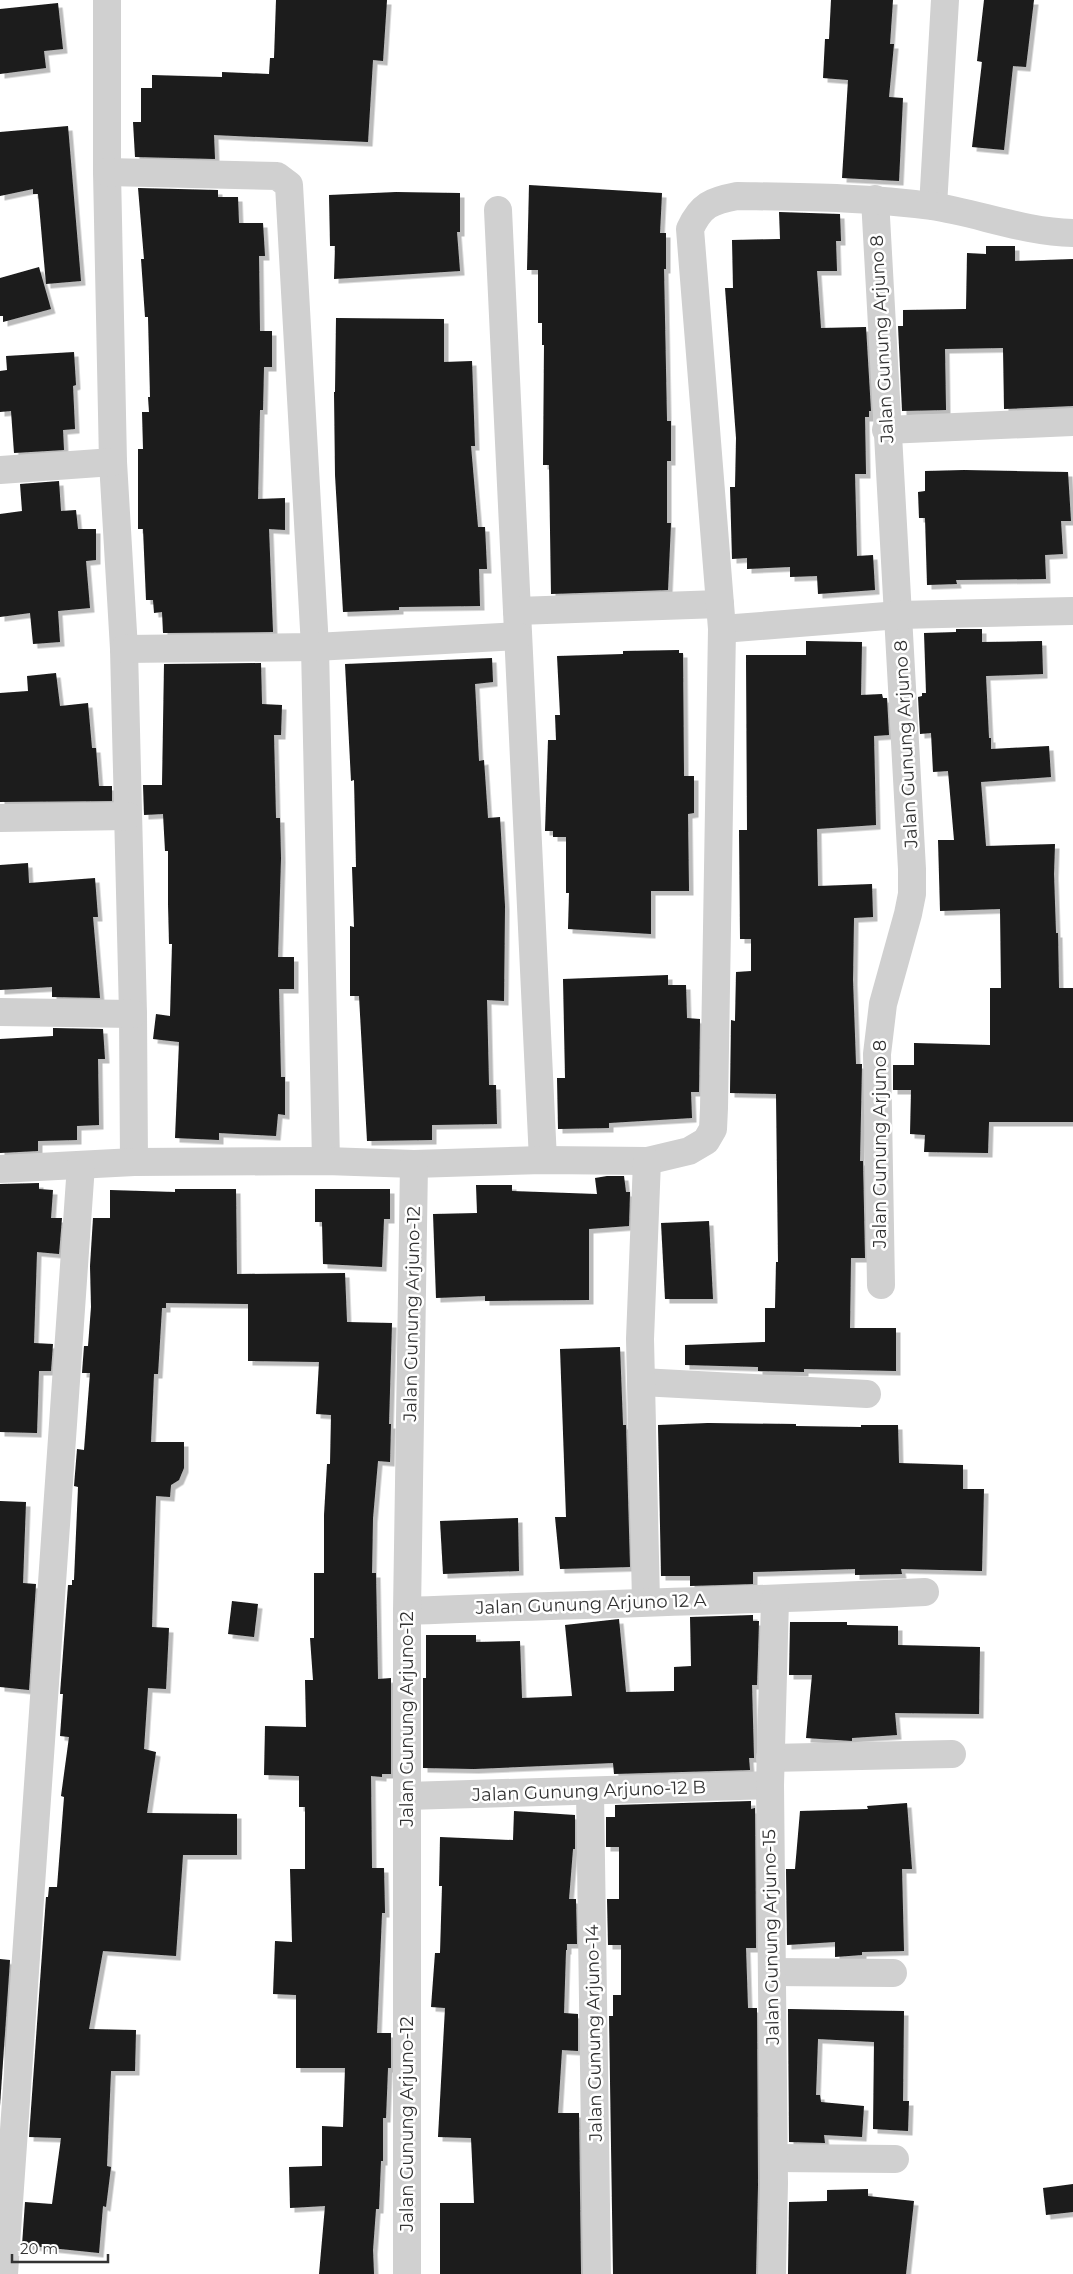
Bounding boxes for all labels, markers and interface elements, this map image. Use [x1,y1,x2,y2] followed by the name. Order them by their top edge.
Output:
[866,234,898,445] street label: Jalan Gunung Arjuno 8
[890,639,922,850] street label: Jalan Gunung Arjuno 8
[869,1040,891,1249] street label: Jalan Gunung Arjuno 8
[399,1206,425,1423] street label: Jalan Gunung Arjuno-12
[474,1589,707,1619] street label: Jalan Gunung Arjuno 12 A
[396,1611,418,1828] street label: Jalan Gunung Arjuno-12
[471,1776,706,1806] street label: Jalan Gunung Arjuno-12 B
[758,1829,784,2046] street label: Jalan Gunung Arjuno-15
[581,1924,607,2143] street label: Jalan Gunung Arjuno-14
[396,2016,418,2233] street label: Jalan Gunung Arjuno-12
[12,2232,109,2264] scale bar
[20,2239,58,2258] text: 20 m

